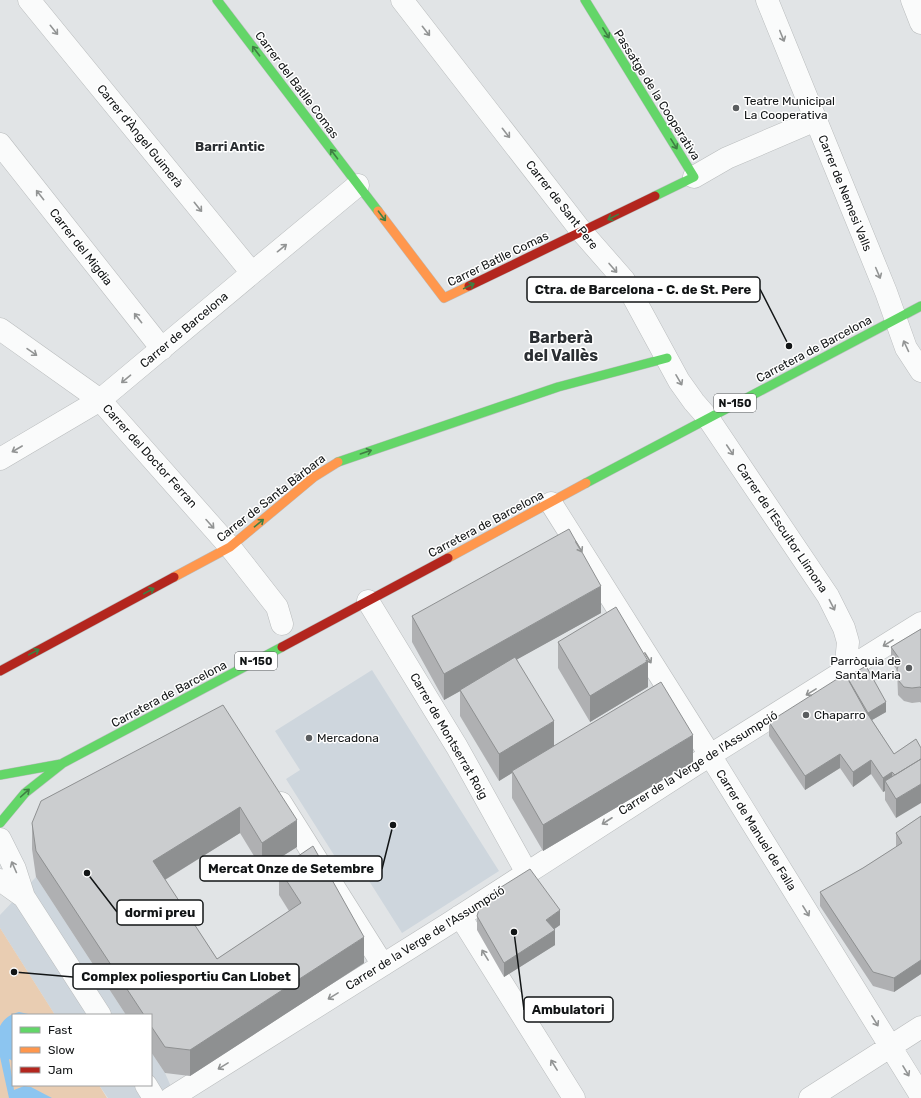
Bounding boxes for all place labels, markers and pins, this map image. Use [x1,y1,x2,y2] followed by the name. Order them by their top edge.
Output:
[744,94,835,122] place label: Teatre Municipal La Cooperativa
[731,103,741,113] marker: Teatre Municipal La Cooperativa
[527,277,760,302] callout: Ctra. de Barcelona - C. de St. Pere
[830,654,901,682] place label: Parròquia de Santa Maria
[904,663,914,673] marker: Parròquia de Santa Maria
[814,708,866,722] place label: Chaparro
[801,710,811,720] marker: Chaparro
[317,731,379,745] place label: Mercadona
[304,733,314,743] marker: Mercadona
[200,856,382,881] callout: Mercat Onze de Setembre
[117,900,203,925] callout: dormi preu
[73,964,299,989] callout: Complex poliesportiu Can Llobet
[524,997,613,1022] callout: Ambulatori

